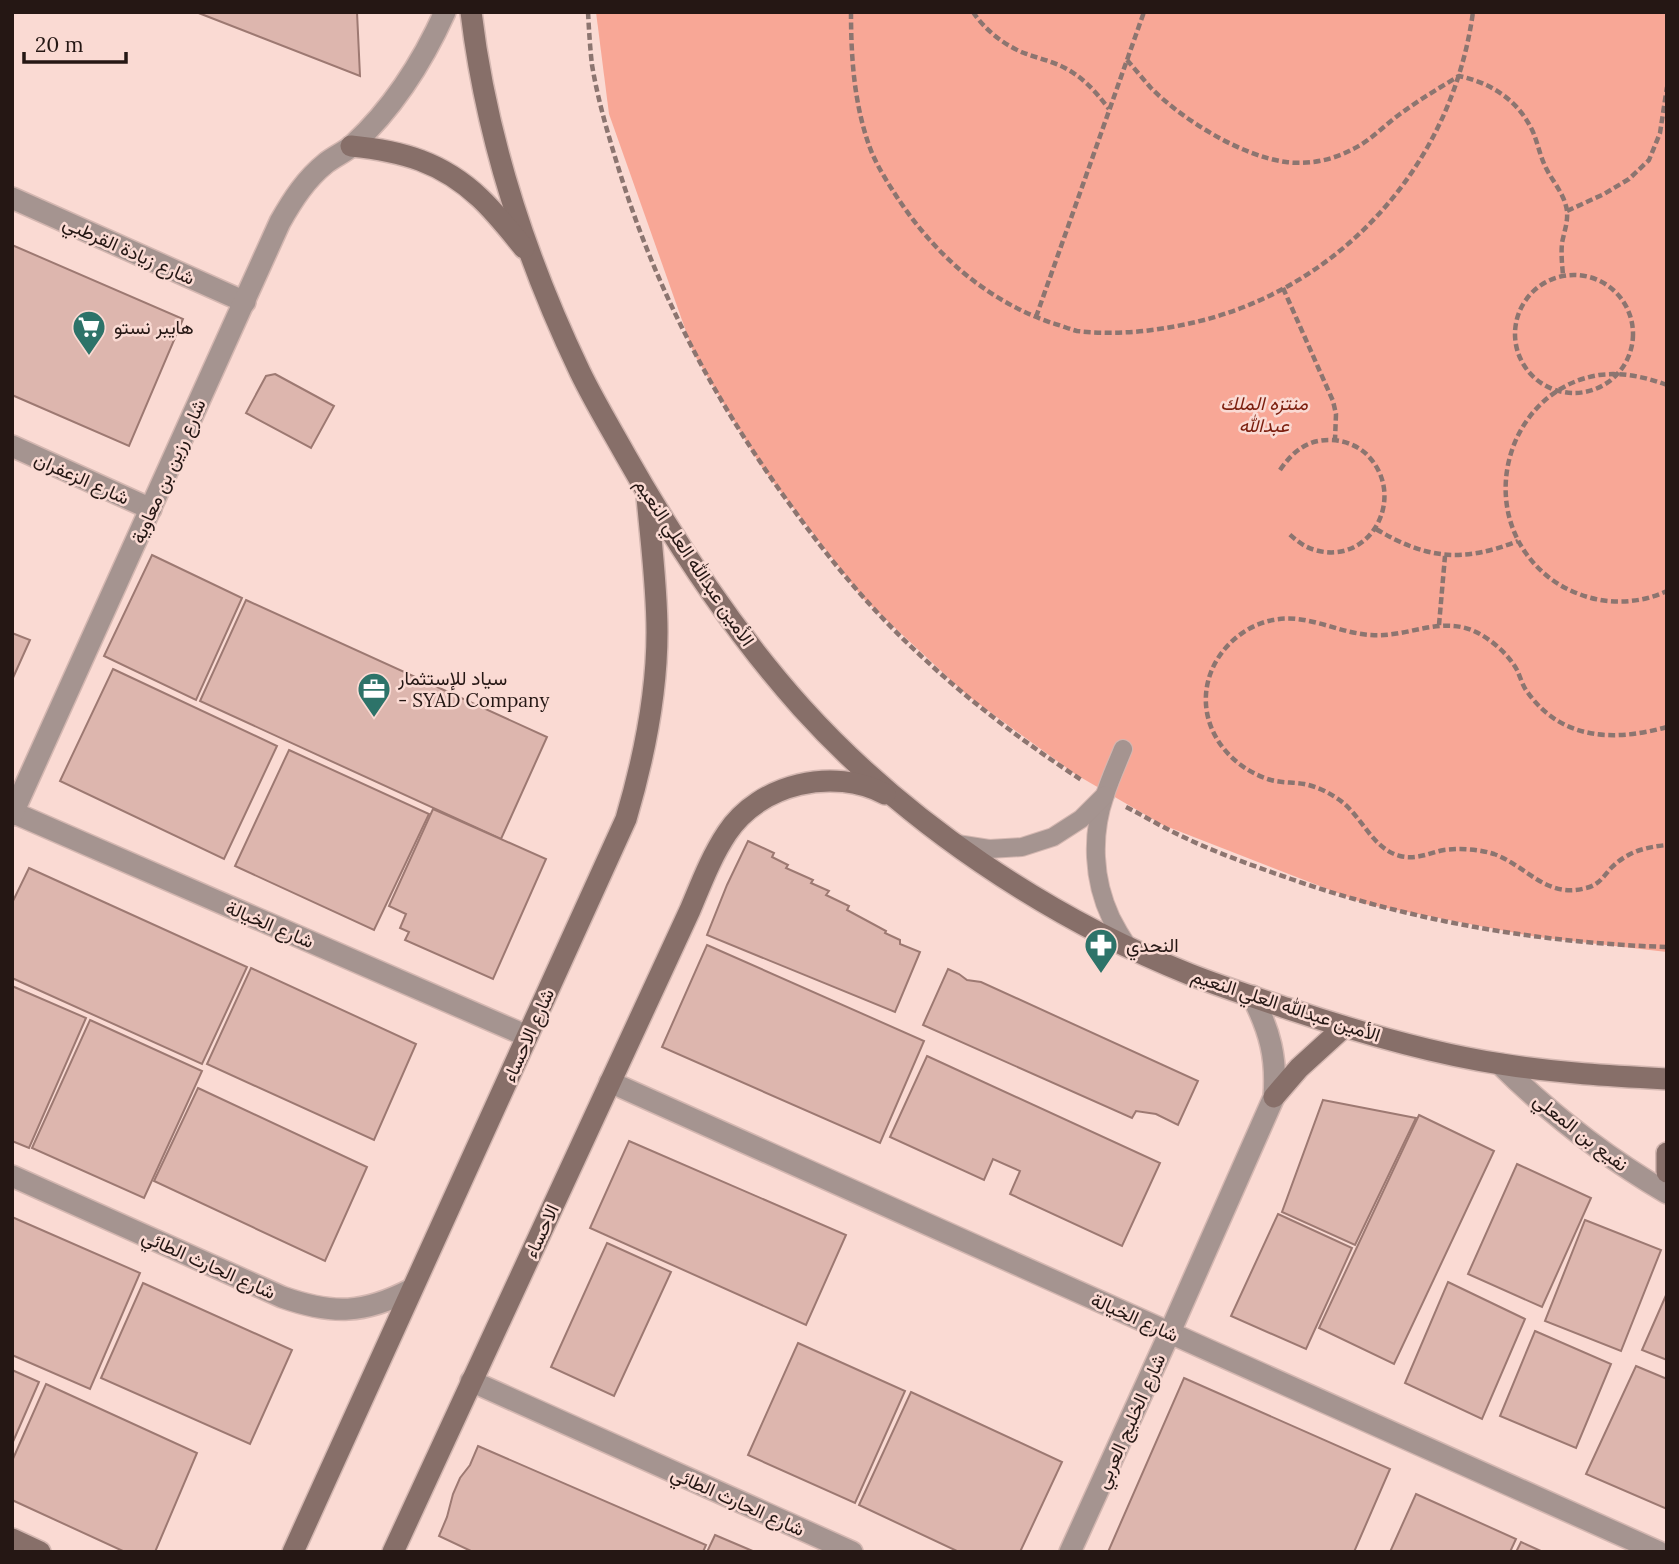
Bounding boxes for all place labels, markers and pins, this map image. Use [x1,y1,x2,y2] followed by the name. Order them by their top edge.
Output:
[70,308,108,357] supermarket icon: هايبر نستو
[114,315,194,339] place label: هايبر نستو
[397,666,549,712] place label: سياد للإستثمار - SYAD Company
[355,670,393,719] office icon: سياد للإستثمار - SYAD Company
[1082,926,1120,975] pharmacy icon: النحدي
[1126,933,1179,961] place label: النحدي

